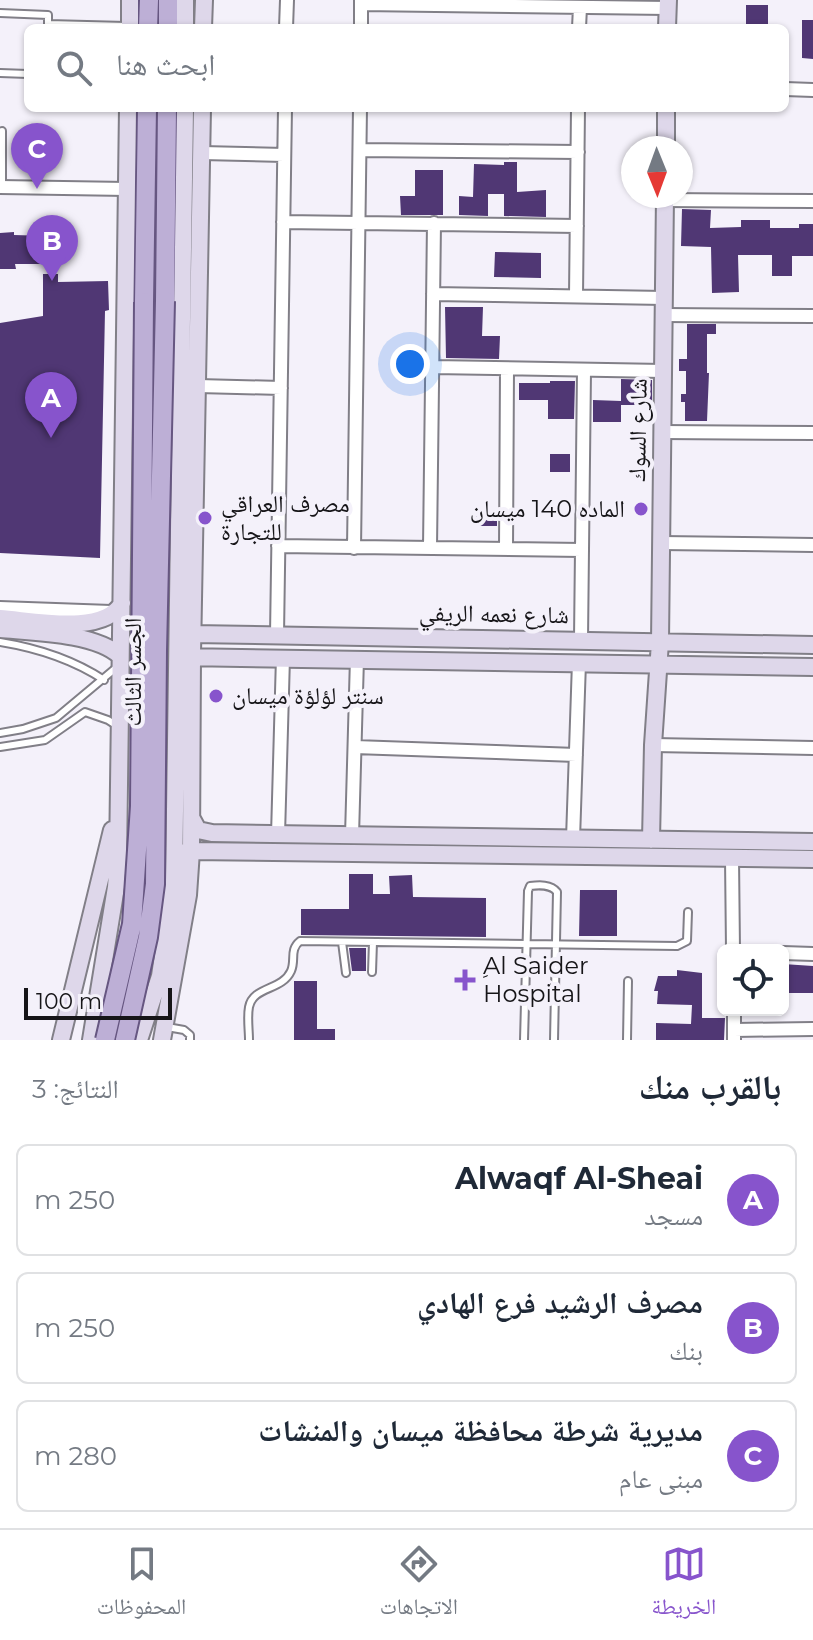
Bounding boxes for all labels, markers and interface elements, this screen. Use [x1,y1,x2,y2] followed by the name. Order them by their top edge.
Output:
[24,24,789,112] search box
[52,46,96,90] icon: search
[116,46,215,83] text: ابحث هنا
[11,123,63,189] pin: C
[621,136,693,208] north arrow
[26,215,78,281] pin: B
[390,344,430,384] your location
[25,372,77,438] pin: A
[622,378,654,482] street label: شارع السوك
[221,489,350,546] place label: مصرف العراقي للتجارة
[470,494,625,523] place label: الماده 140 ميسان
[632,500,650,518] marker: الماده 140 ميسان
[196,509,214,527] marker: مصرف العراقي للتجارة
[419,598,569,634] street label: شارع نعمه الريفي
[118,618,147,726] street label: الجسر الثالث
[232,681,384,710] place label: سنتر لؤلؤة ميسان
[207,687,225,705] marker: سنتر لؤلؤة ميسان
[717,944,789,1016] map controls
[717,944,789,1016] button: locate
[483,951,589,1008] place label: ِAl Saider Hospital
[454,969,476,991] marker: ِAl Saider Hospital
[24,984,172,1020] scale bar
[36,988,102,1015] text: 100 m
[639,1066,781,1108] text: بالقرب منك
[32,1073,119,1105] text: النتائج: 3
[455,1160,703,1197] text: Alwaqf Al-Sheai
[34,1184,115,1216] text: 250 m
[743,1184,763,1216] text: A
[644,1200,703,1232] text: مسجد
[417,1284,703,1321] text: مصرف الرشيد فرع الهادي
[34,1312,115,1344] text: 250 m
[743,1312,763,1344] text: B
[669,1335,703,1367] text: بنك
[258,1412,703,1449] text: مديرية شرطة محافظة ميسان والمنشات
[34,1440,117,1472] text: 280 m
[744,1440,762,1472] text: C
[619,1463,703,1495] text: مبنى عام
[97,1542,186,1628] tab: المحفوظات
[380,1542,458,1628] tab: الاتجاهات
[651,1542,716,1628] tab: الخريطة

